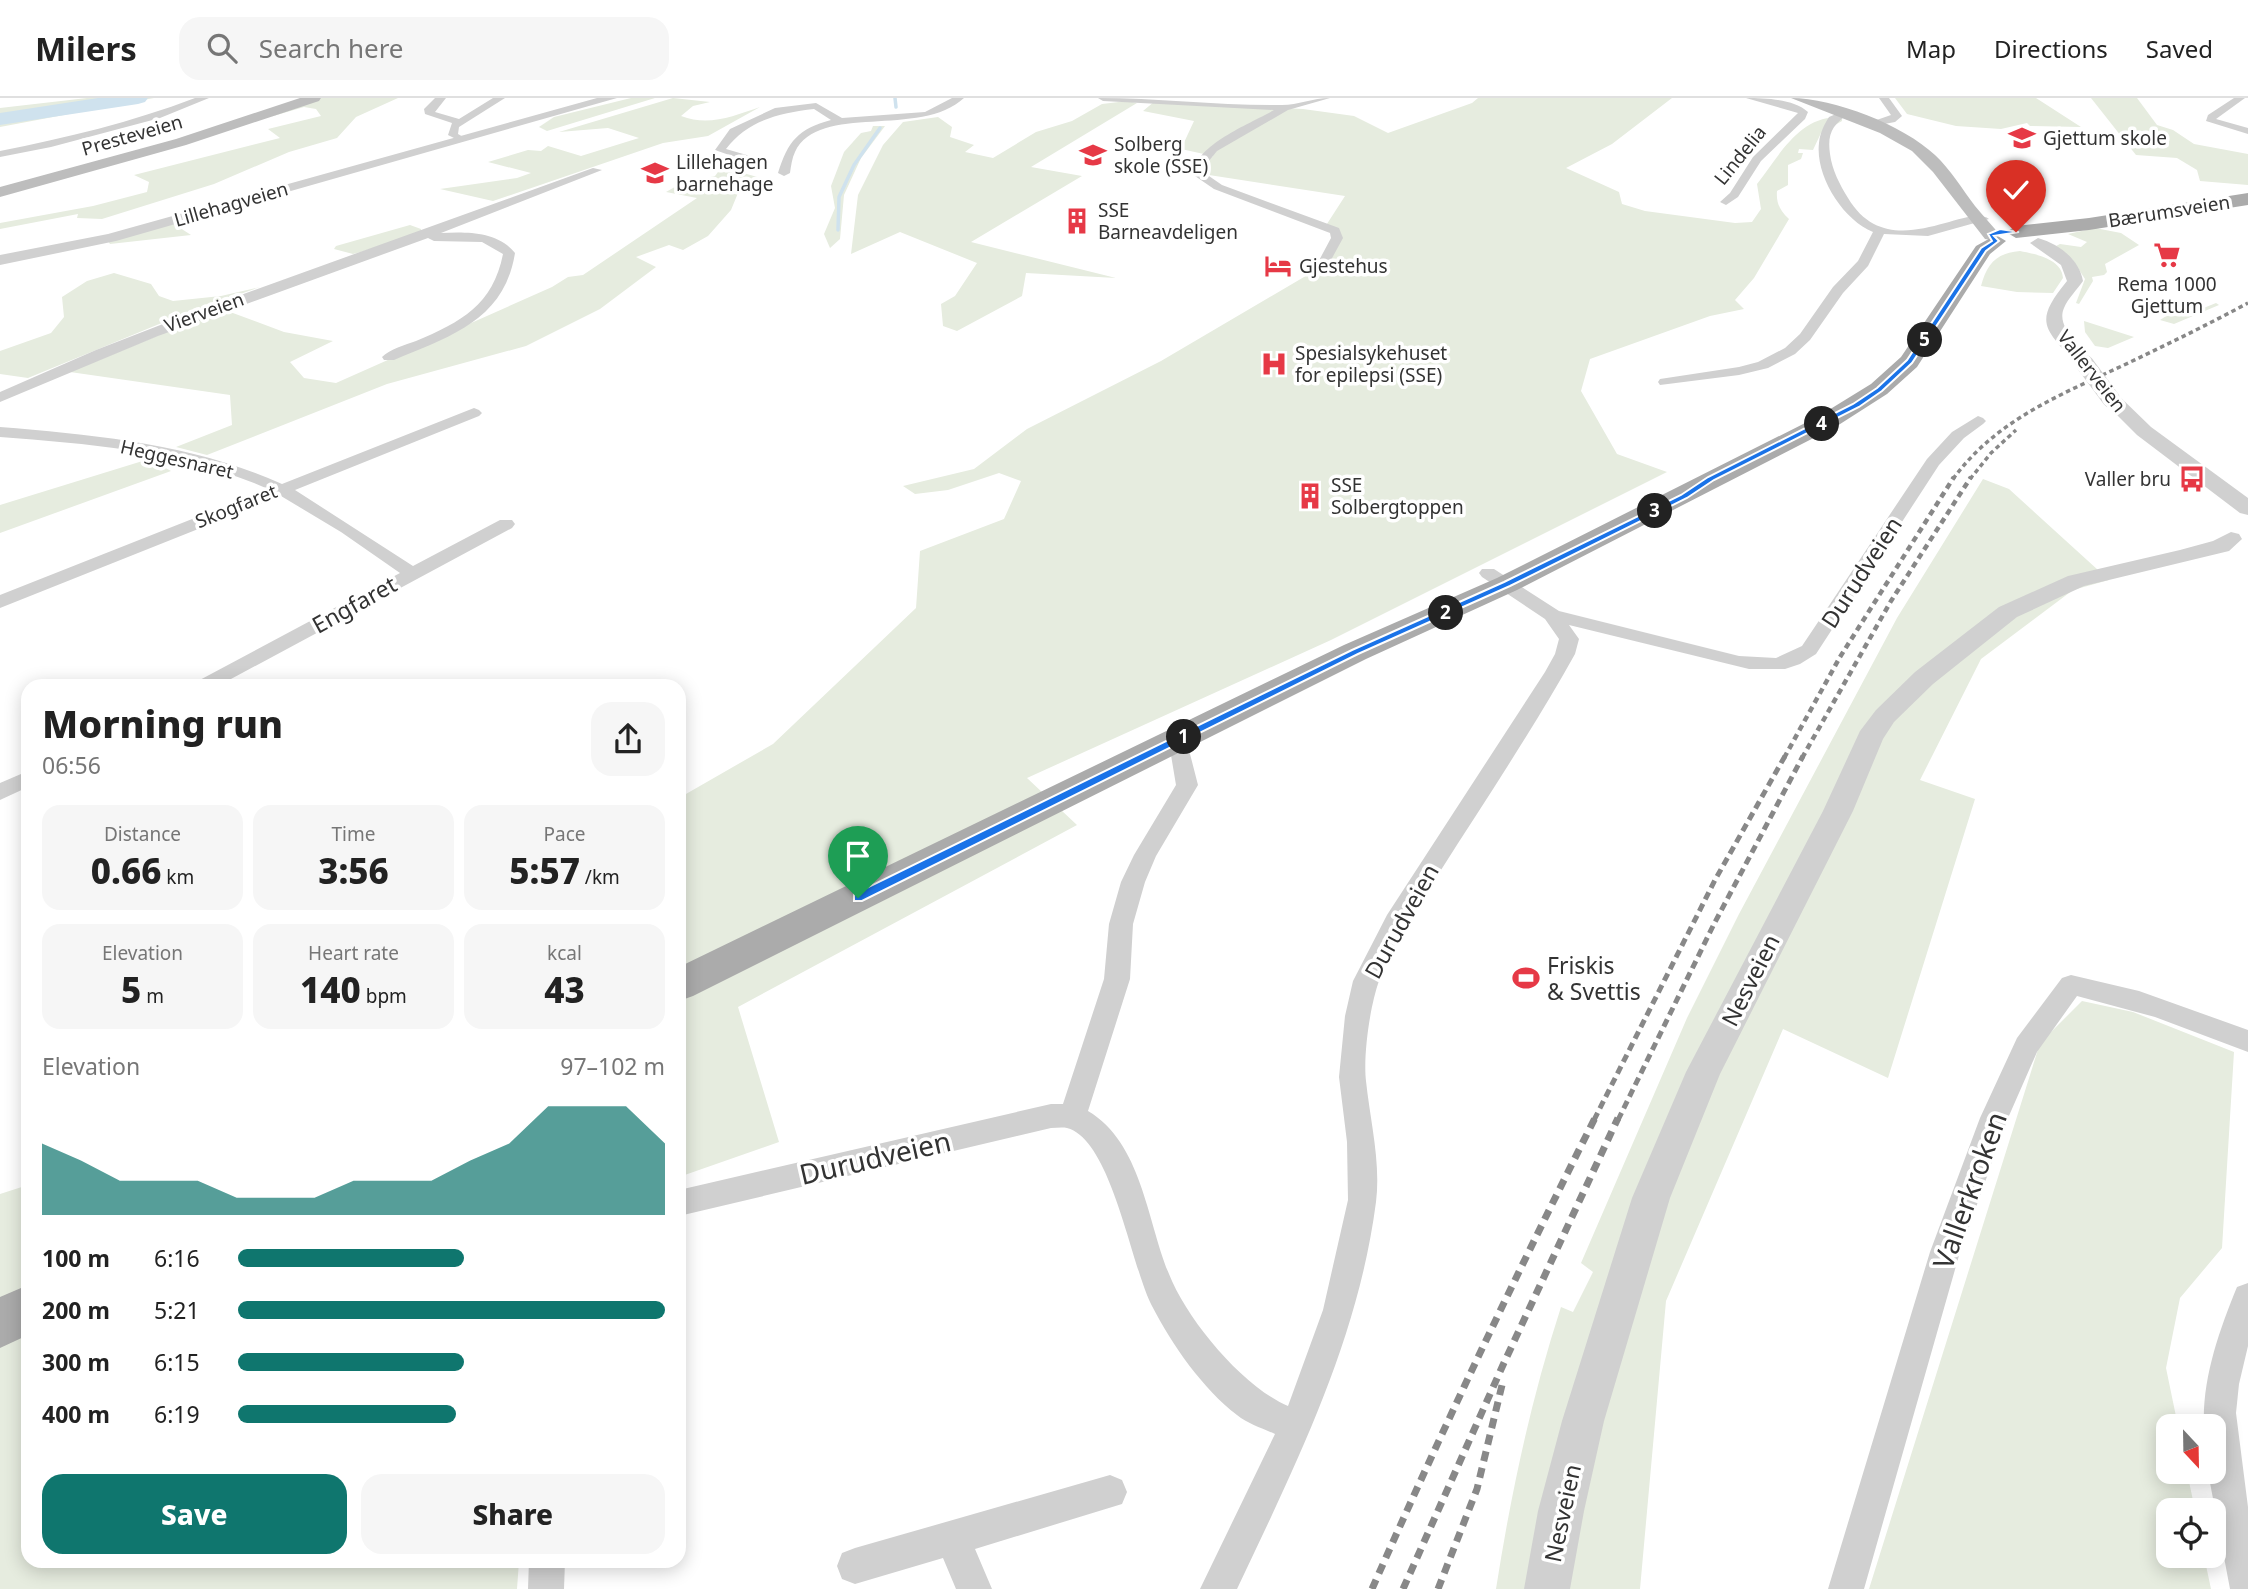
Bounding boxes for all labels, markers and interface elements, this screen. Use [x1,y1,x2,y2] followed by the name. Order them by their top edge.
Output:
[179,17,669,80] search box
[35,26,137,71] text: Milers
[203,29,241,67] icon: search
[259,30,404,66] text: Search here
[1906,32,1956,65] text: Map
[1994,32,2108,65] text: Directions
[2146,32,2213,65] text: Saved
[79,108,185,162] street label: Presteveien
[1708,120,1772,190] street label: Lindelia
[2007,123,2037,153] school or university icon: Gjettum skole
[2043,125,2167,151] place label: Gjettum skole
[1114,131,1208,179] place label: Solberg skole (SSE)
[1078,140,1108,170] school or university icon: Solberg skole (SSE)
[676,149,773,197] place label: Lillehagen barnehage
[640,158,670,188] school or university icon: Lillehagen barnehage
[1986,160,2046,232] pin
[1997,171,2035,209] icon: check
[171,175,291,233] street label: Lillehagveien
[2106,189,2232,233] street label: Bærumsveien
[1098,197,1238,245] place label: SSE Barneavdeligen
[1062,206,1092,236] building icon: SSE Barneavdeligen
[2152,240,2182,270] supermarket icon: Rema 1000 Gjettum
[1263,251,1293,281] hotel icon: Gjestehus
[1299,253,1388,279] place label: Gjestehus
[2117,271,2217,319] place label: Rema 1000 Gjettum
[161,286,247,338] street label: Vierveien
[1908,322,1942,358] pin: 5
[2052,324,2132,418] street label: Vallerveien
[1919,326,1930,352] text: 5
[1295,340,1447,388] place label: Spesialsykehuset for epilepsi (SSE)
[1259,349,1289,379] hospital icon: Spesialsykehuset for epilepsi (SSE)
[1804,406,1840,442] pin: 4
[1816,410,1827,436] text: 4
[118,433,236,485] street label: Heggesnaret
[2177,464,2207,494] bus stop icon: Valler bru
[2085,466,2171,492] place label: Valler bru
[1331,472,1464,520] place label: SSE Solbergtoppen
[191,478,281,534] street label: Skogfaret
[1295,481,1325,511] building icon: SSE Solbergtoppen
[1638,494,1672,528] pin: 3
[1649,497,1660,523] text: 3
[1813,510,1909,634] street label: Durudveien
[306,568,402,640] street label: Engfaret
[1428,596,1464,630] pin: 2
[1440,599,1451,625] text: 2
[42,697,283,749] text: Morning run
[591,702,665,776] button: share
[1166,720,1202,754] pin: 1
[1178,723,1189,749] text: 1
[42,749,101,781] text: 06:56
[104,821,181,847] text: Distance
[332,821,375,847] text: Time
[544,821,586,847] text: Pace
[828,826,888,898] pin
[839,837,877,875] icon: arrive
[91,847,161,894] text: 0.66
[318,847,389,894] text: 3:56
[509,847,580,894] text: 5:57
[1356,858,1446,984] street label: Durudveien
[161,864,194,890] text: km
[580,864,620,890] text: /km
[1713,929,1787,1031] street label: Nesveien
[102,940,183,966] text: Elevation
[308,940,399,966] text: Heart rate
[547,940,582,966] text: kcal
[1547,949,1641,1007] place label: Friskis & Svettis
[1511,963,1541,993] sports icon: Friskis & Svettis
[121,966,141,1013] text: 5
[300,966,361,1013] text: 140
[544,966,585,1013] text: 43
[141,983,164,1009] text: m
[361,983,407,1009] text: bpm
[42,1050,140,1082] text: Elevation
[560,1050,665,1082] text: 97–102 m
[1923,1106,2015,1274] street label: Vallerkroken
[796,1121,954,1193] street label: Durudveien
[42,1242,110,1274] text: 100 m
[154,1242,200,1274] text: 6:16
[42,1294,110,1326] text: 200 m
[154,1294,200,1326] text: 5:21
[42,1346,110,1378] text: 300 m
[154,1346,200,1378] text: 6:15
[42,1398,110,1430] text: 400 m
[154,1398,200,1430] text: 6:19
[2156,1414,2226,1484] north arrow
[2156,1414,2226,1568] map controls
[1536,1461,1588,1565] street label: Nesveien
[42,1474,347,1554] button: Save
[361,1474,665,1554] button: Share
[2156,1498,2226,1568] button: locate

